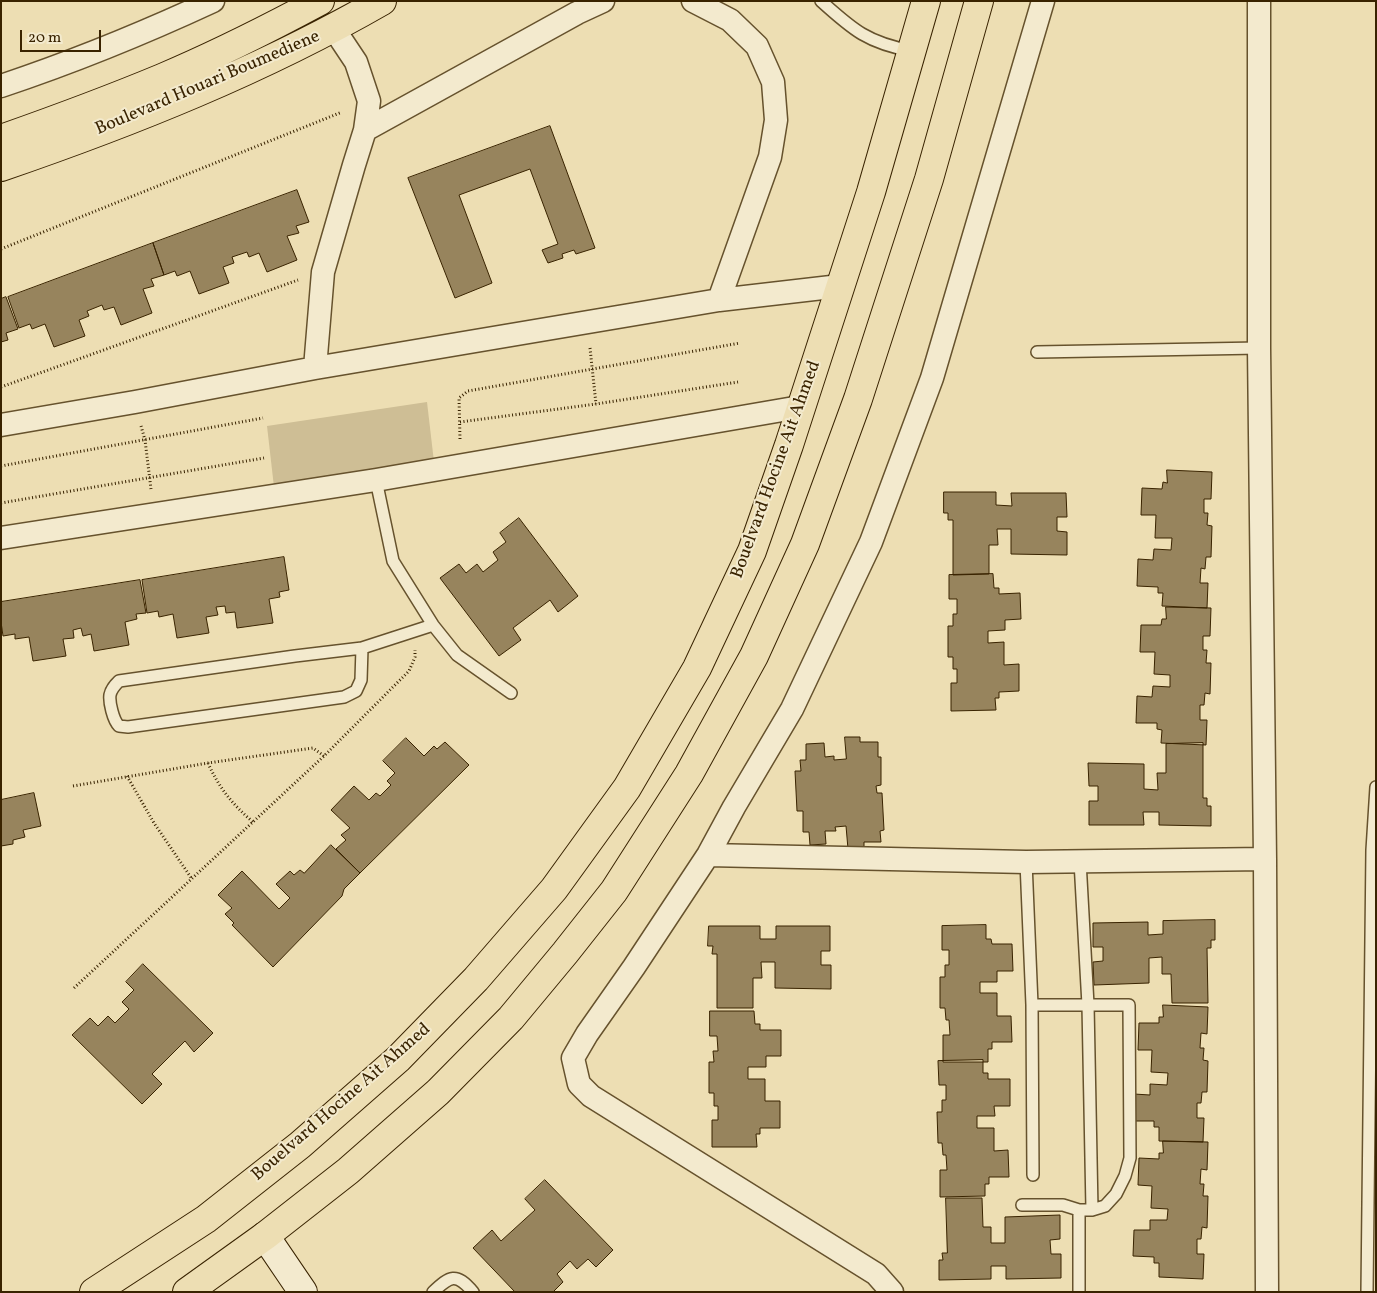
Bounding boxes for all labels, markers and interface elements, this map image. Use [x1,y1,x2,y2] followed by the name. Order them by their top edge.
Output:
[22,20,104,52] scale bar
[92,27,324,141] street label: Boulevard Houari Boumediene
[28,28,61,49] text: 20 m
[727,358,827,582] street label: Bouelvard Hocine Ait Ahmed
[248,1019,436,1187] street label: Bouelvard Hocine Ait Ahmed

